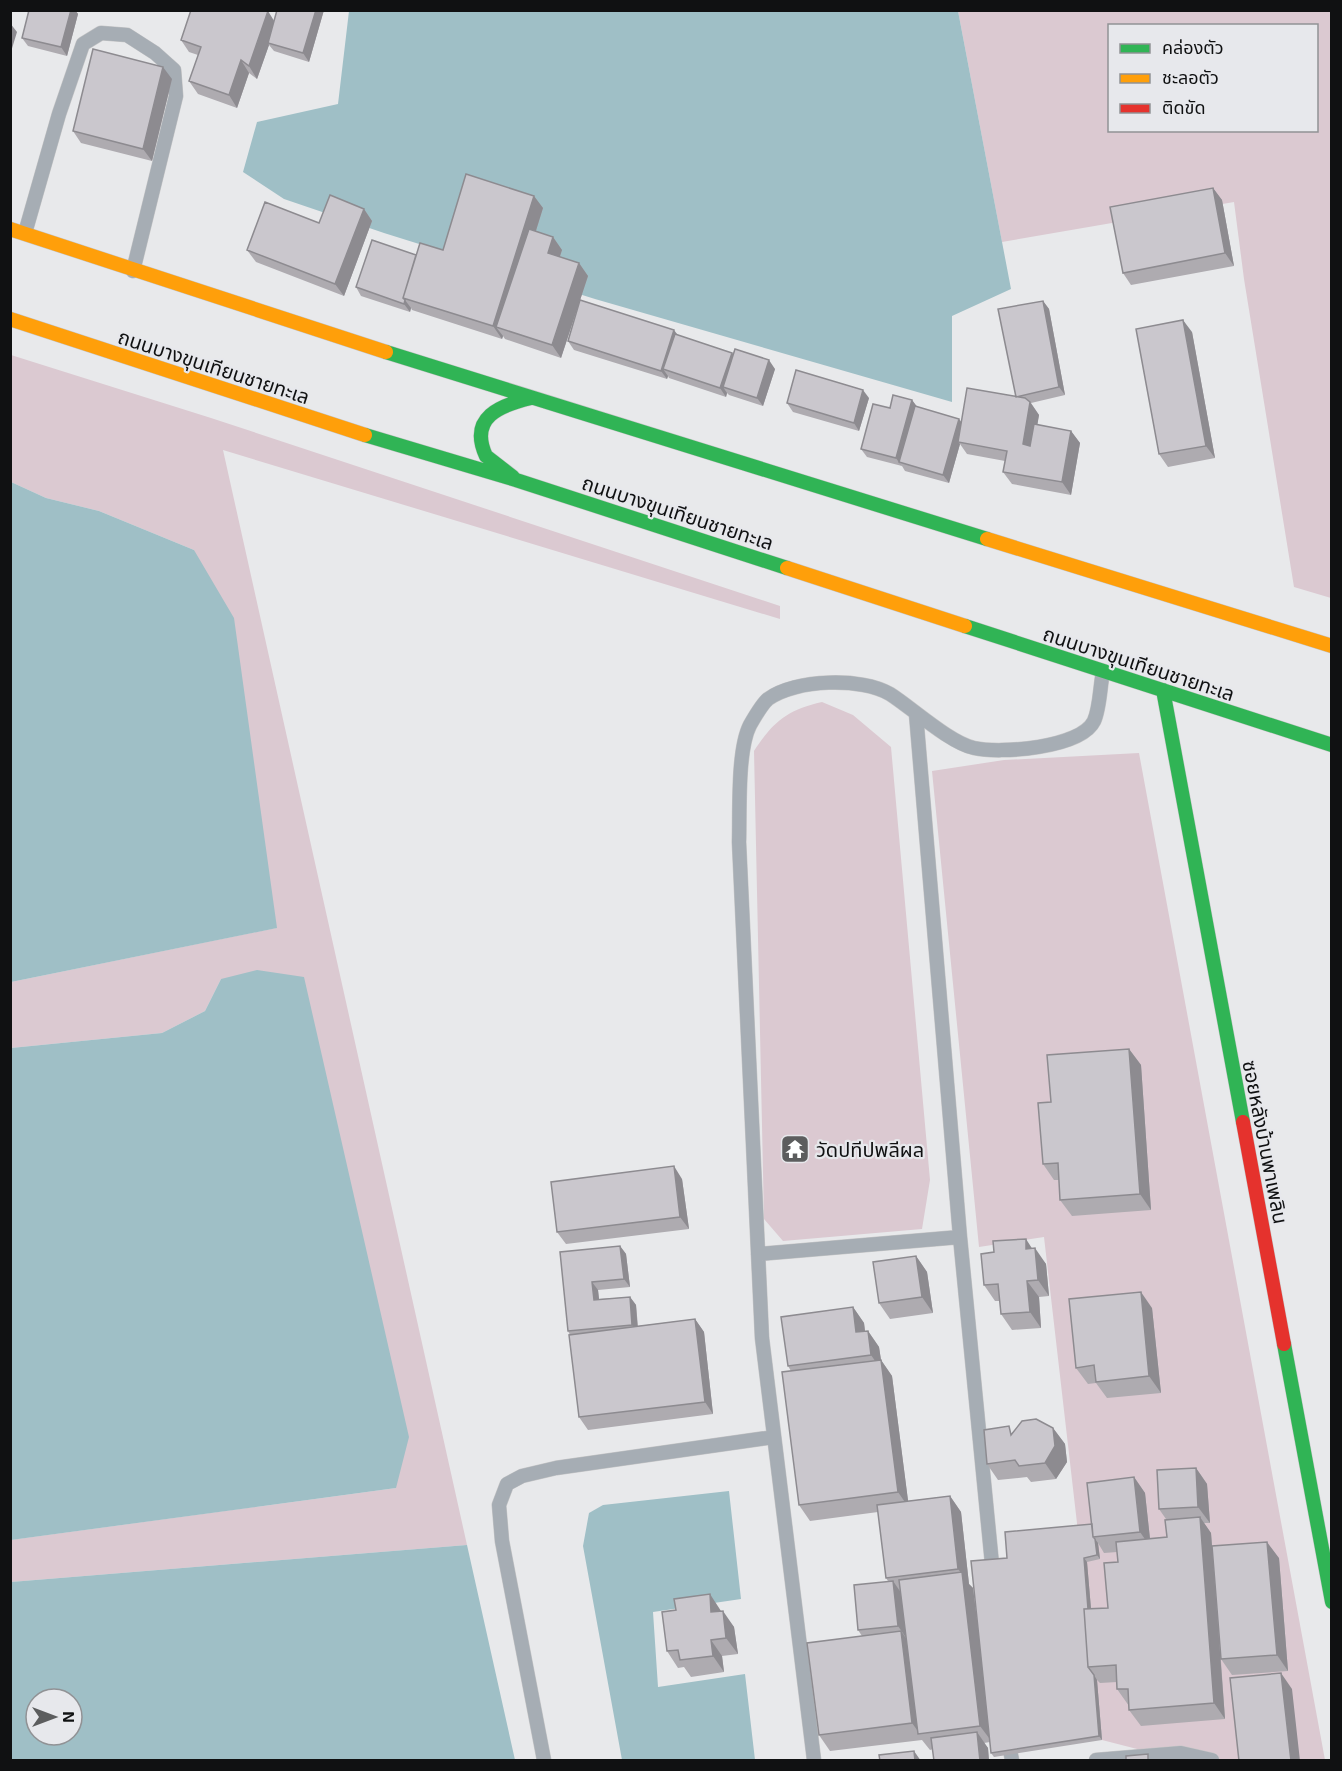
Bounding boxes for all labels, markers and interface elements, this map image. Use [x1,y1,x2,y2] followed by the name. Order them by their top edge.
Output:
[1108,24,1318,132] legend
[1162,36,1224,58] text: คล่องตัว
[1162,66,1219,88] text: ชะลอตัว
[1162,96,1205,118] text: ติดขัด
[115,324,313,409] street label: ถนนบางขุนเทียนชายทะเล
[579,470,777,555] street label: ถนนบางขุนเทียนชายทะเล
[1040,621,1238,706] street label: ถนนบางขุนเทียนชายทะเล
[1238,1058,1294,1226] street label: ซอยหลังบ้านพาเพลิน
[779,1133,811,1165] temple icon: วัดปทีปพลีผล
[816,1137,924,1161] place label: วัดปทีปพลีผล
[24,1687,84,1747] north arrow
[60,1711,79,1723] text: N

